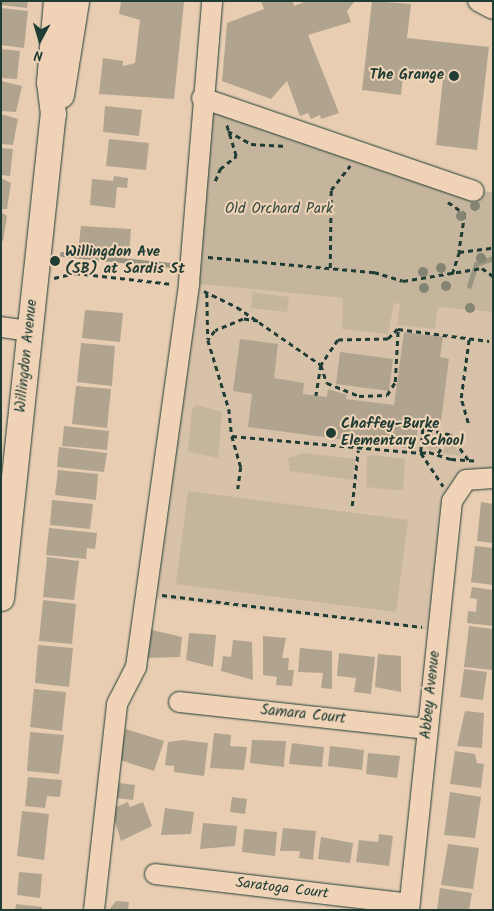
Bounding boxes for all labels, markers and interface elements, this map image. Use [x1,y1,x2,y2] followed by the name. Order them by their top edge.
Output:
[15,15,65,65] north arrow
[33,44,44,66] text: N
[369,67,444,85] place label: The Grange
[448,70,460,82] marker: The Grange
[225,201,333,219] park label: Old Orchard Park
[65,243,185,278] place label: Willingdon Ave (SB) at Sardis St
[49,255,61,267] marker: Willingdon Ave (SB) at Sardis St
[12,298,42,414] street label: Willingdon Avenue
[341,415,464,450] place label: Chaffey-Burke Elementary School
[325,427,337,439] marker: Chaffey-Burke Elementary School
[417,650,445,740] street label: Abbey Avenue
[259,702,347,728] street label: Samara Court
[234,874,330,904] street label: Saratoga Court

